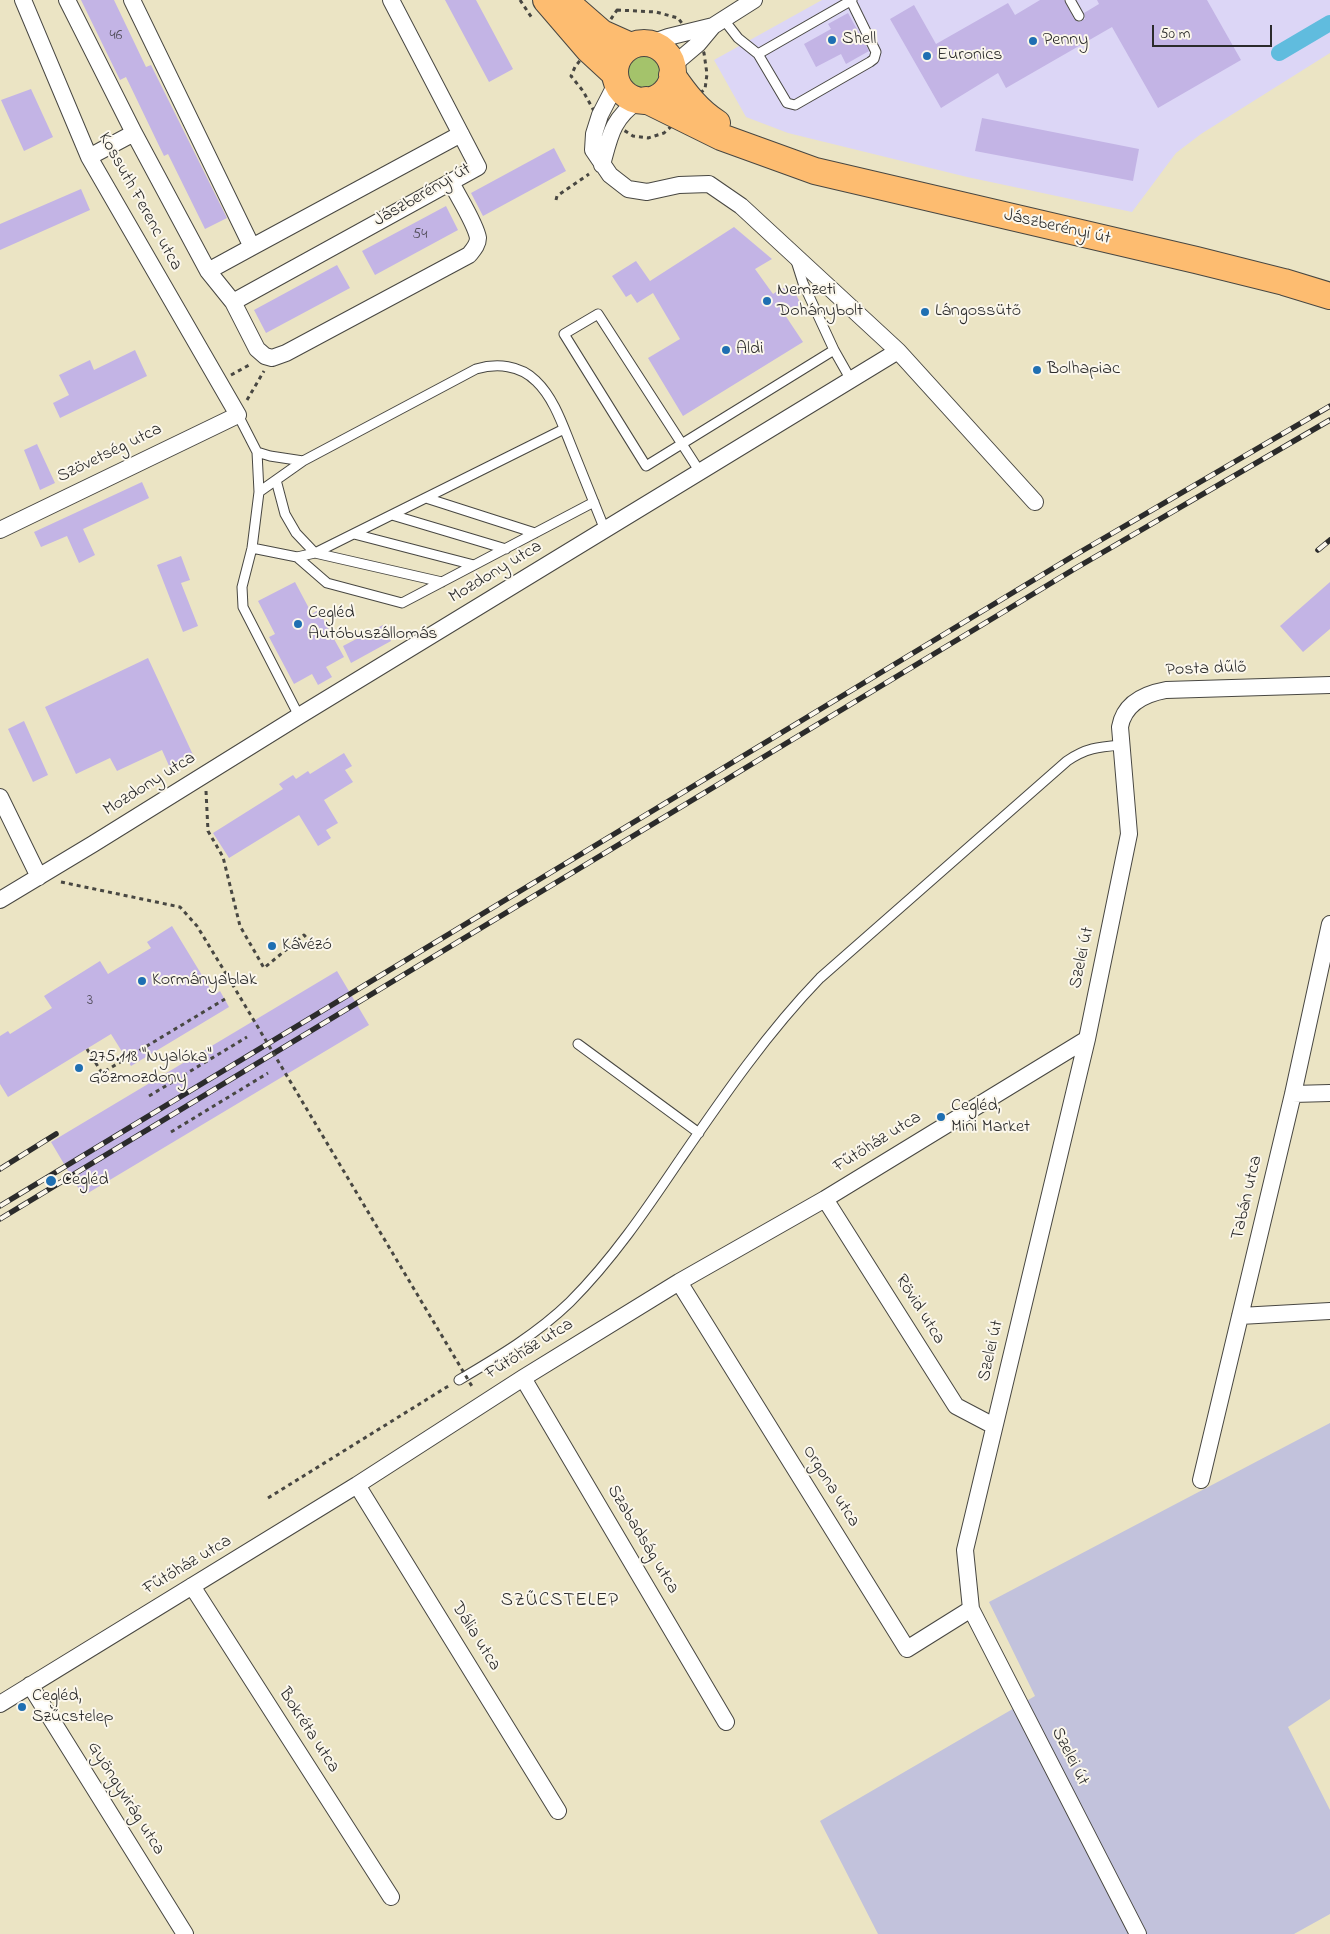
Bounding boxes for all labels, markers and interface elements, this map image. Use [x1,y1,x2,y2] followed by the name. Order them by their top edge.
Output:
[1155,15,1275,47] scale bar
[1160,23,1190,45] text: 50 m
[110,28,122,46] house number: 46
[842,29,876,51] place label: Shell
[1043,30,1088,52] place label: Penny
[826,34,838,46] marker: Shell
[1027,35,1039,47] marker: Penny
[937,45,1002,67] place label: Euronics
[921,50,933,62] marker: Euronics
[92,129,186,275] street label: Kossuth Ferenc utca
[371,159,475,233] street label: Jászberényi út
[1002,205,1112,251] street label: Jászberényi út
[413,227,427,245] house number: 54
[777,280,863,322] place label: Nemzeti Dohánybolt
[761,295,773,307] marker: Nemzeti Dohánybolt
[935,301,1021,323] place label: Lángossütő
[919,306,931,318] marker: Lángossütő
[736,339,763,361] place label: Aldi
[720,344,732,356] marker: Aldi
[1047,359,1120,381] place label: Bolhapiac
[1031,364,1043,376] marker: Bolhapiac
[54,419,166,489] street label: Szövetség utca
[446,537,546,609] street label: Mozdony utca
[308,603,437,646] place label: Cegléd Autóbuszállomás
[292,618,304,630] marker: Cegléd Autóbuszállomás
[1165,658,1247,682] street label: Posta dűlő
[100,748,200,822] street label: Mozdony utca
[1066,925,1100,991] street label: Szelei út
[282,935,332,957] place label: Kávézó
[266,940,278,952] marker: Kávézó
[152,970,257,992] place label: Kormányablak
[136,975,148,987] marker: Kormányablak
[87,993,93,1011] house number: 3
[89,1047,212,1090] place label: 275.118 "Nyalóka" Gőzmozdony
[73,1062,85,1074] marker: 275.118 "Nyalóka" Gőzmozdony
[951,1096,1030,1138] place label: Cegléd, Mini Market
[830,1108,926,1178] street label: Fűtőház utca
[935,1111,947,1123] marker: Cegléd, Mini Market
[1228,1154,1268,1242] street label: Tabán utca
[62,1170,109,1192] place label: Cegléd
[44,1174,58,1188] marker: Cegléd
[889,1271,949,1349] street label: Rövid utca
[482,1315,578,1385] street label: Fűtőház utca
[974,1318,1010,1384] street label: Szelei út
[796,1442,864,1532] street label: Orgona utca
[601,1482,683,1598] street label: Szabadság utca
[140,1531,236,1601] street label: Fűtőház utca
[500,1591,620,1613] district label: SZŰCSTELEP
[445,1599,505,1675] street label: Dália utca
[273,1685,343,1777] street label: Bokréta utca
[32,1686,113,1728] place label: Cegléd, Szűcstelep
[16,1701,28,1713] marker: Cegléd, Szűcstelep
[1045,1724,1093,1790] street label: Szelei út
[81,1738,169,1860] street label: Gyöngyvirág utca

